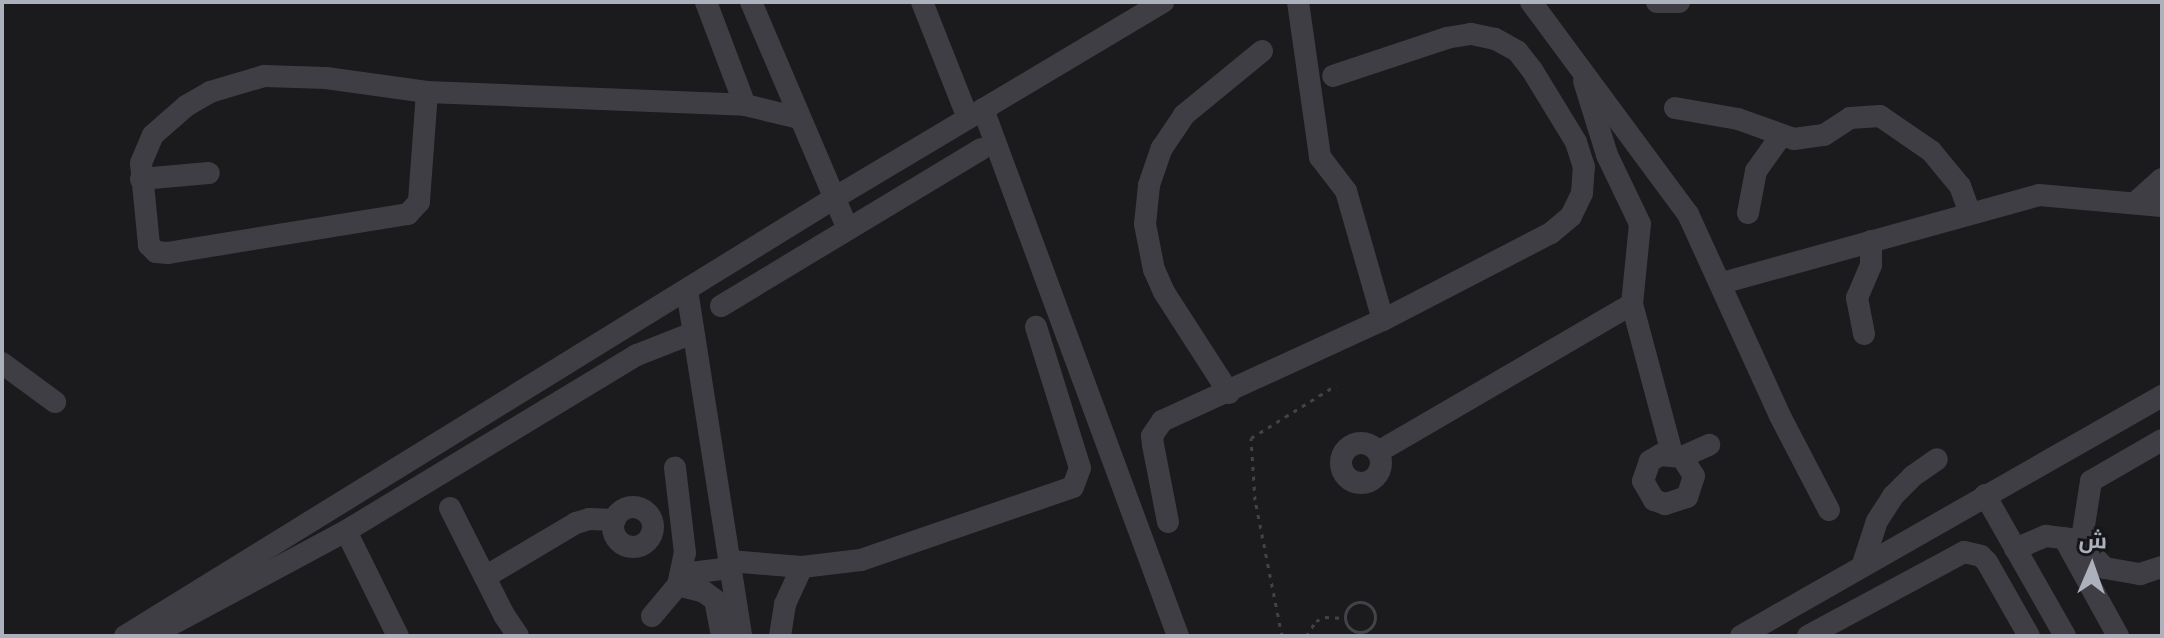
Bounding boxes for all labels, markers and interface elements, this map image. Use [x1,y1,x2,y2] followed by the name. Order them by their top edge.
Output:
[2052,526,2132,606] north arrow
[2078,528,2107,555] text: ش

